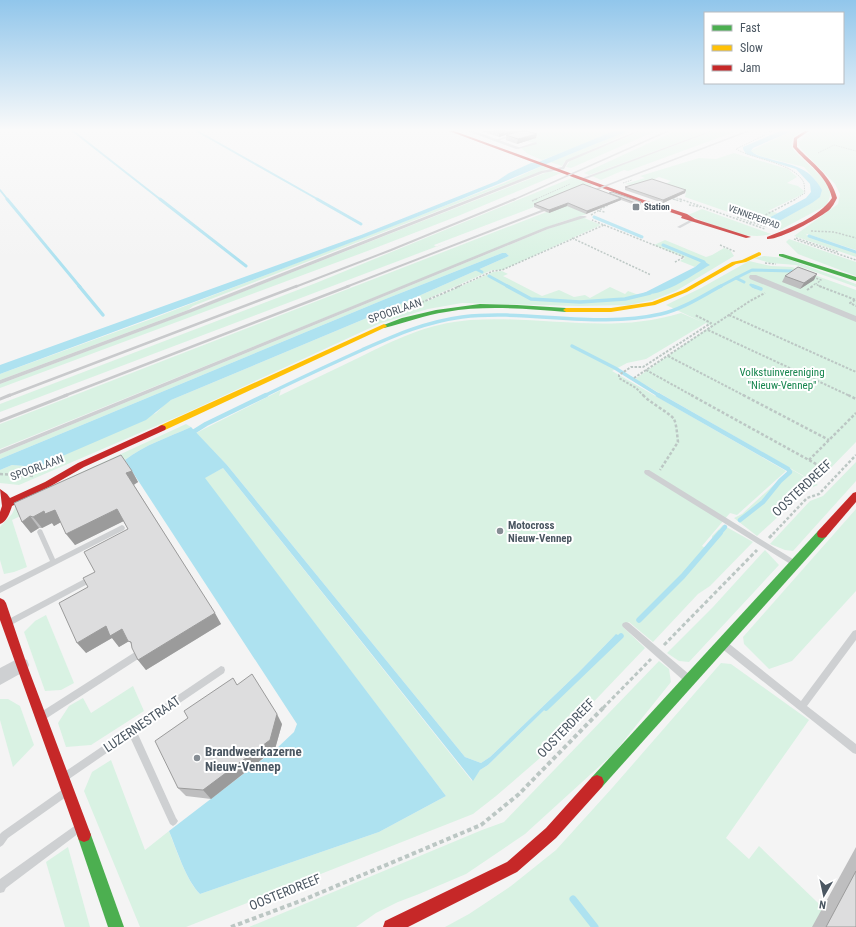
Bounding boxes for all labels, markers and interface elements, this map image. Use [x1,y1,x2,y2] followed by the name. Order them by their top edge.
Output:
[704,12,844,84] legend
[740,21,761,35] text: Fast
[740,41,763,55] text: Slow
[740,61,761,75] text: Jam
[631,202,641,212] marker: Station
[644,202,670,212] place label: Station
[727,203,781,231] street label: VENNEPERPAD
[367,296,423,326] street label: SPOORLAAN
[739,366,825,392] park label: Volkstuinvereniging "Nieuw-Vennep"
[9,452,65,484] street label: SPOORLAAN
[769,457,835,519] street label: OOSTERDREEF
[508,519,573,545] place label: Motocross Nieuw-Vennep
[495,526,505,536] marker: Motocross Nieuw-Vennep
[101,693,183,755] street label: LUZERNESTRAAT
[534,695,598,761] street label: OOSTERDREEF
[205,744,302,774] place label: Brandweerkazerne Nieuw-Vennep
[192,753,202,763] marker: Brandweerkazerne Nieuw-Vennep
[247,871,323,913] street label: OOSTERDREEF
[804,875,844,915] north arrow
[818,897,827,911] text: N

